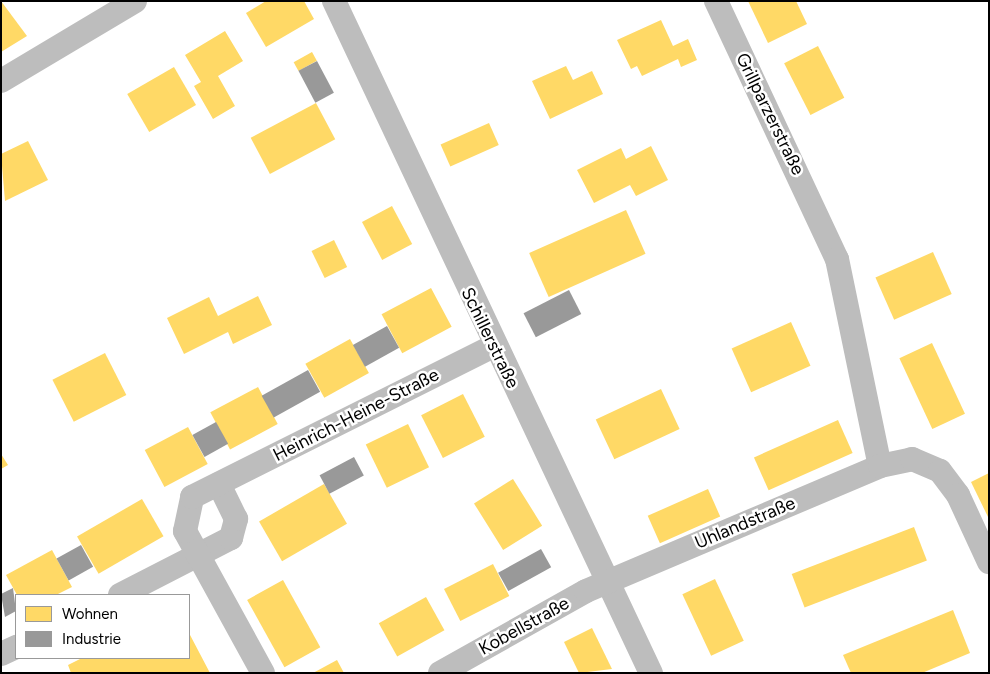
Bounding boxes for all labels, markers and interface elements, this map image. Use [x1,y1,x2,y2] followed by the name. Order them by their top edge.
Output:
[731,50,809,178] street label: Grillparzerstraße
[456,284,524,392] street label: Schillerstraße
[270,364,442,466] street label: Heinrich-Heine-Straße
[692,492,798,554] street label: Uhlandstraße
[475,592,573,660] street label: Kobellstraße
[15,594,190,659] legend
[62,605,118,623] text: Wohnen
[62,630,121,648] text: Industrie

